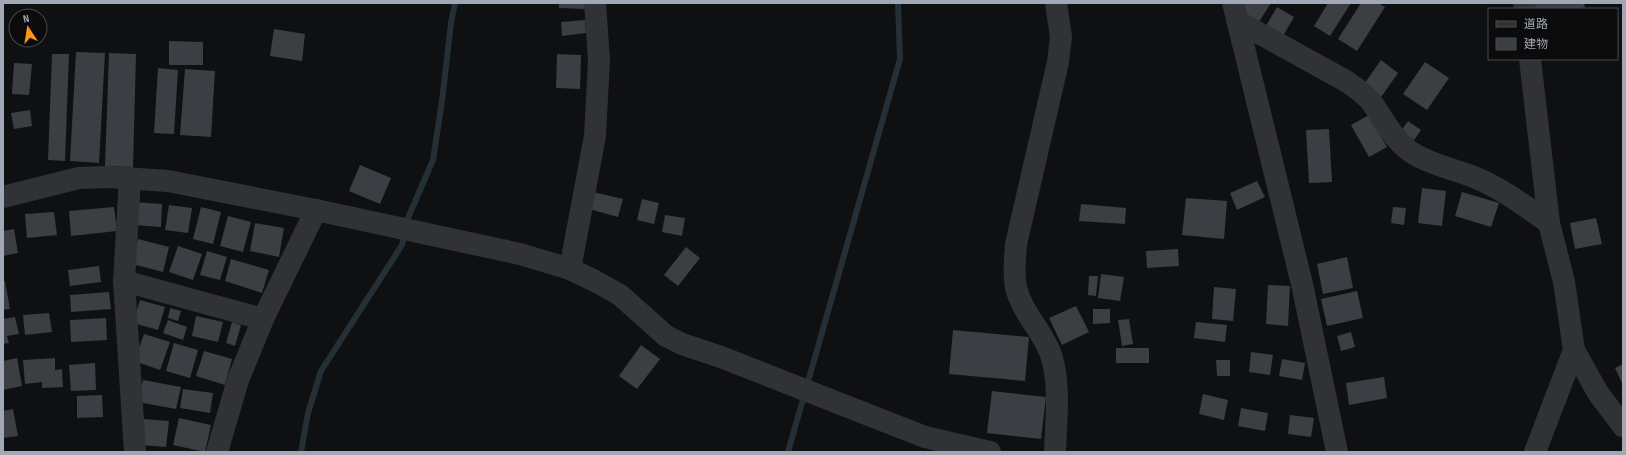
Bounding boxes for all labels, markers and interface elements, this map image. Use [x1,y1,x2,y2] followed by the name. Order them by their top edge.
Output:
[8,8,48,48] north arrow
[1488,8,1618,60] legend
[22,12,30,26] text: N
[1524,17,1548,32] text: 道路
[1524,37,1548,52] text: 建物

